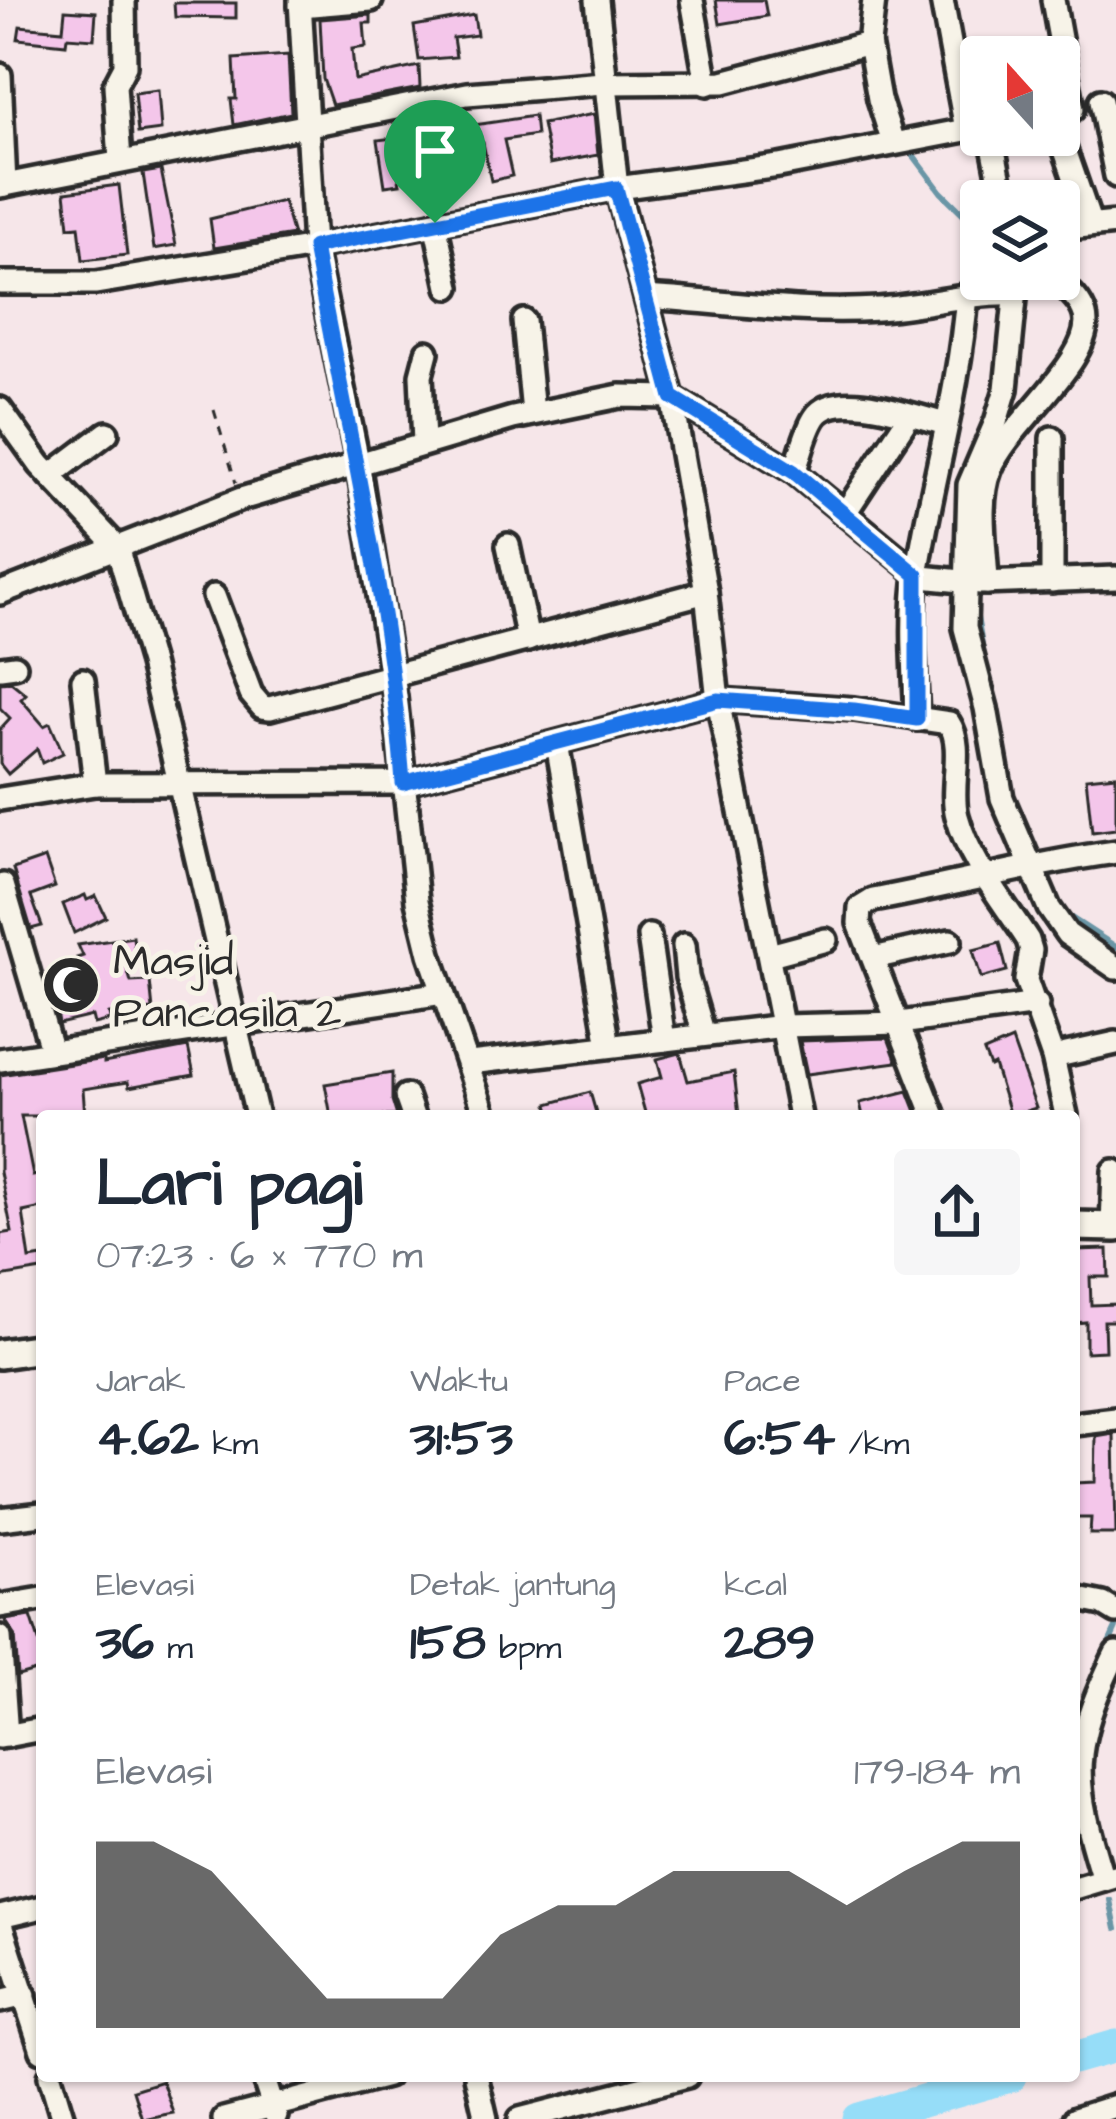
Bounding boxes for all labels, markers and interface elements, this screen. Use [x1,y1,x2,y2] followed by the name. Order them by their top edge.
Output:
[960,36,1080,156] north arrow
[960,36,1080,300] map controls
[384,100,486,223] pin
[402,118,468,184] icon: arrive
[960,180,1080,300] button: layers
[113,931,342,1045] place label: Masjid Pancasila 2
[40,954,102,1016] mosque icon: Masjid Pancasila 2
[96,1139,362,1231] text: Lari pagi
[894,1149,1020,1275] button: share
[96,1230,423,1284] text: 07:23 · 6 × 770 m
[96,1358,186,1404] text: Jarak
[410,1358,508,1404] text: Waktu
[724,1358,801,1404] text: Pace
[96,1404,199,1475] text: 4.62
[410,1404,513,1475] text: 31:53
[724,1404,835,1475] text: 6:54
[199,1421,258,1467] text: km
[835,1421,910,1467] text: /km
[96,1562,194,1608] text: Elevasi
[410,1562,616,1608] text: Detak jantung
[724,1562,787,1608] text: kcal
[96,1608,154,1679] text: 36
[410,1608,486,1679] text: 158
[724,1608,815,1679] text: 289
[154,1625,193,1671] text: m
[486,1625,562,1671] text: bpm
[96,1746,212,1800] text: Elevasi
[854,1746,1020,1800] text: 179–184 m

